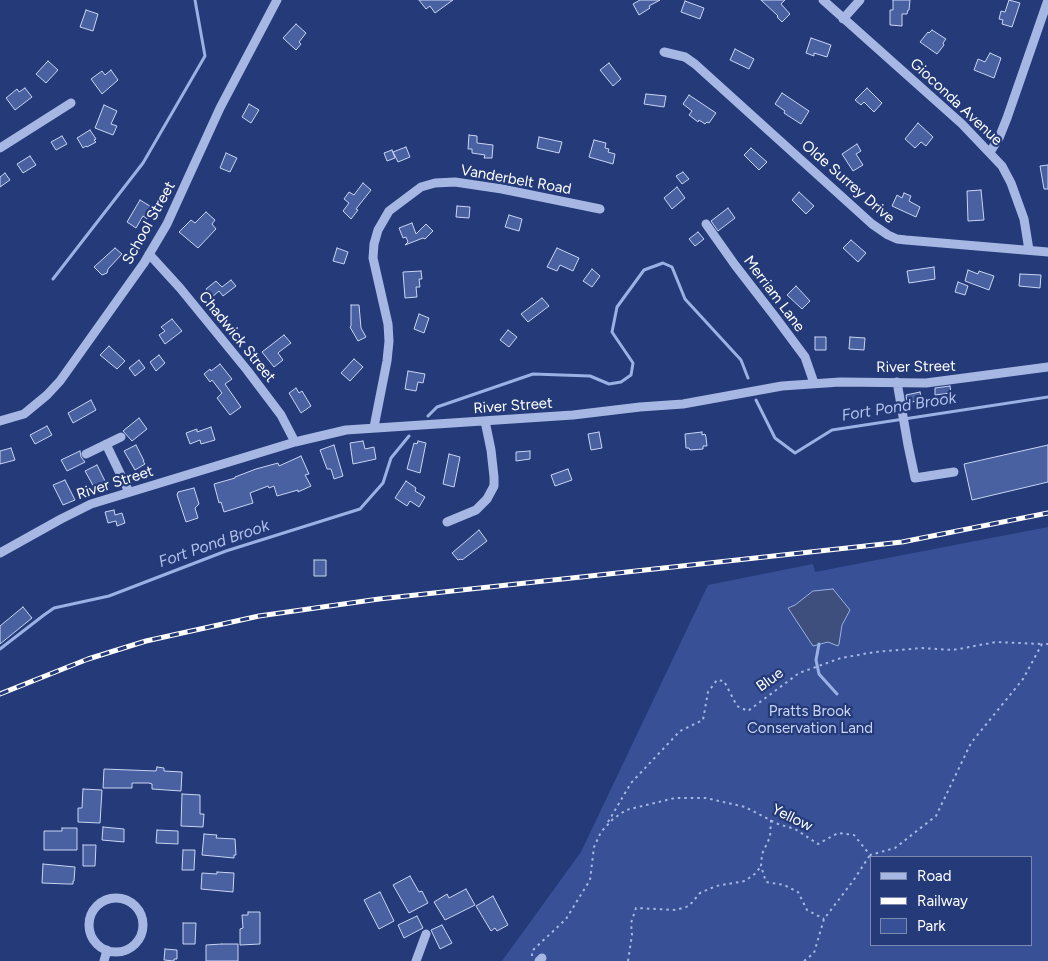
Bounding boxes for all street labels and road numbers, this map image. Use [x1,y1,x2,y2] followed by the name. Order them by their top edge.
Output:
[906,55,1006,149] street label: Gioconda Avenue
[798,137,898,227] street label: Olde Surrey Drive
[459,161,573,199] street label: Vanderbelt Road
[119,178,179,268] street label: School Street
[740,252,808,336] street label: Merriam Lane
[195,288,279,386] street label: Chadwick Street
[876,357,956,377] street label: River Street
[473,394,553,418] street label: River Street
[74,462,156,504] street label: River Street
[753,664,787,696] street label: Blue
[769,800,815,836] street label: Yellow

